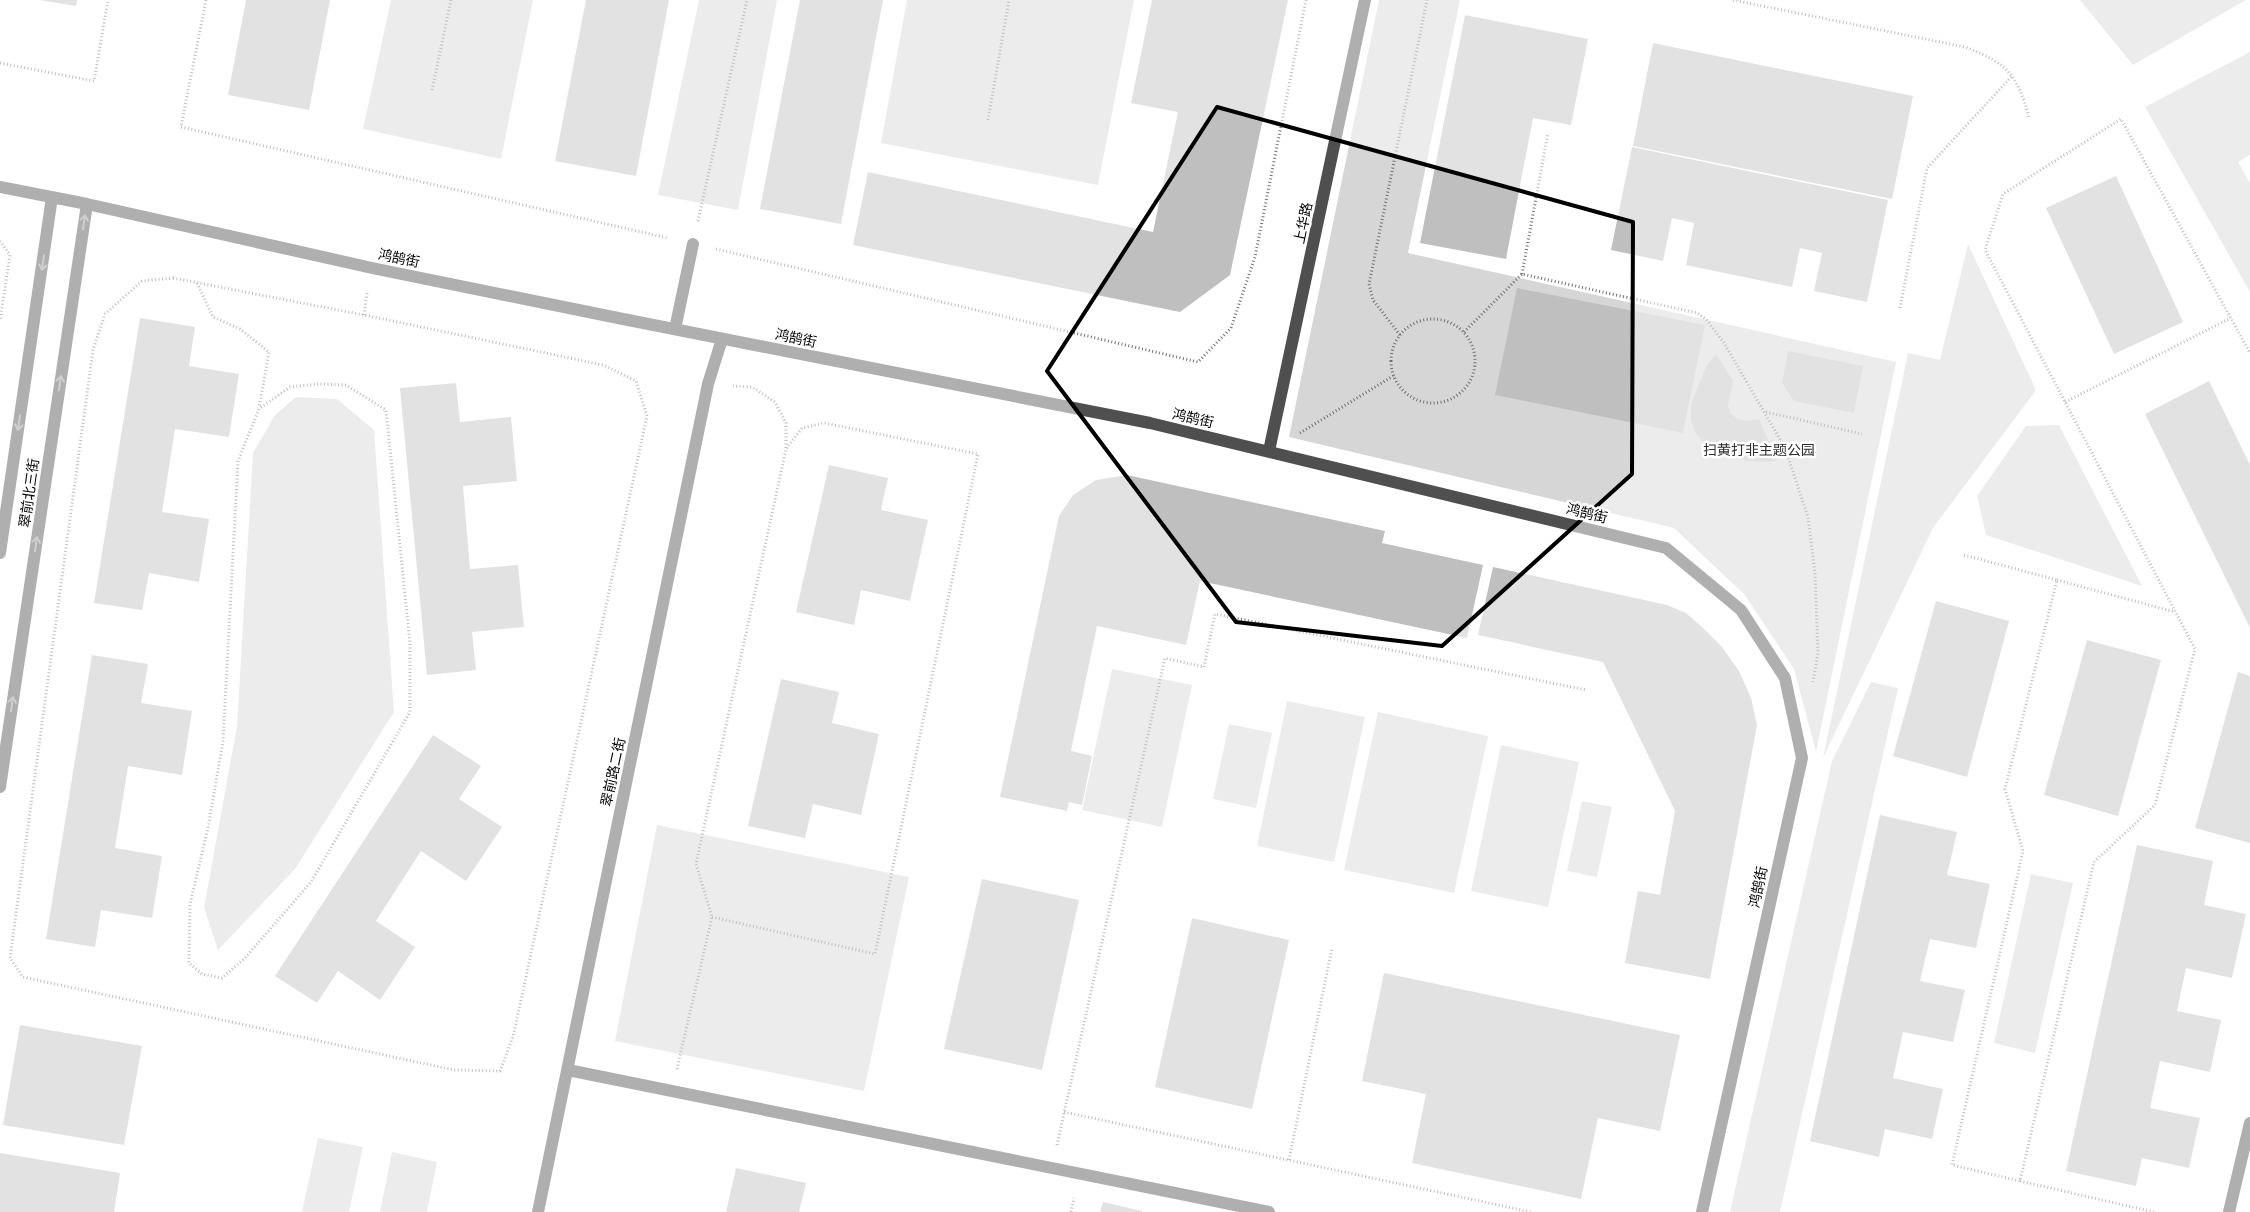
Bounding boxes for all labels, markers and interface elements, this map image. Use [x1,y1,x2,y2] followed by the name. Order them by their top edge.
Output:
[1291,201,1316,245] street label: 上华路
[80,215,90,231] one-way arrow
[377,246,421,271] street label: 鸿鹄街
[37,254,47,270] one-way arrow
[774,326,818,351] street label: 鸿鹄街
[56,375,66,391] one-way arrow
[1171,405,1215,431] street label: 鸿鹄街
[14,415,24,431] one-way arrow
[1703,442,1815,459] park label: 扫黄打非主题公园
[16,457,43,529] street label: 翠前北三街
[1564,500,1609,527] street label: 鸿鹄街
[32,536,42,552] one-way arrow
[8,697,18,713] one-way arrow
[598,736,629,808] street label: 翠前路二街
[1746,865,1771,909] street label: 鸿鹄街

